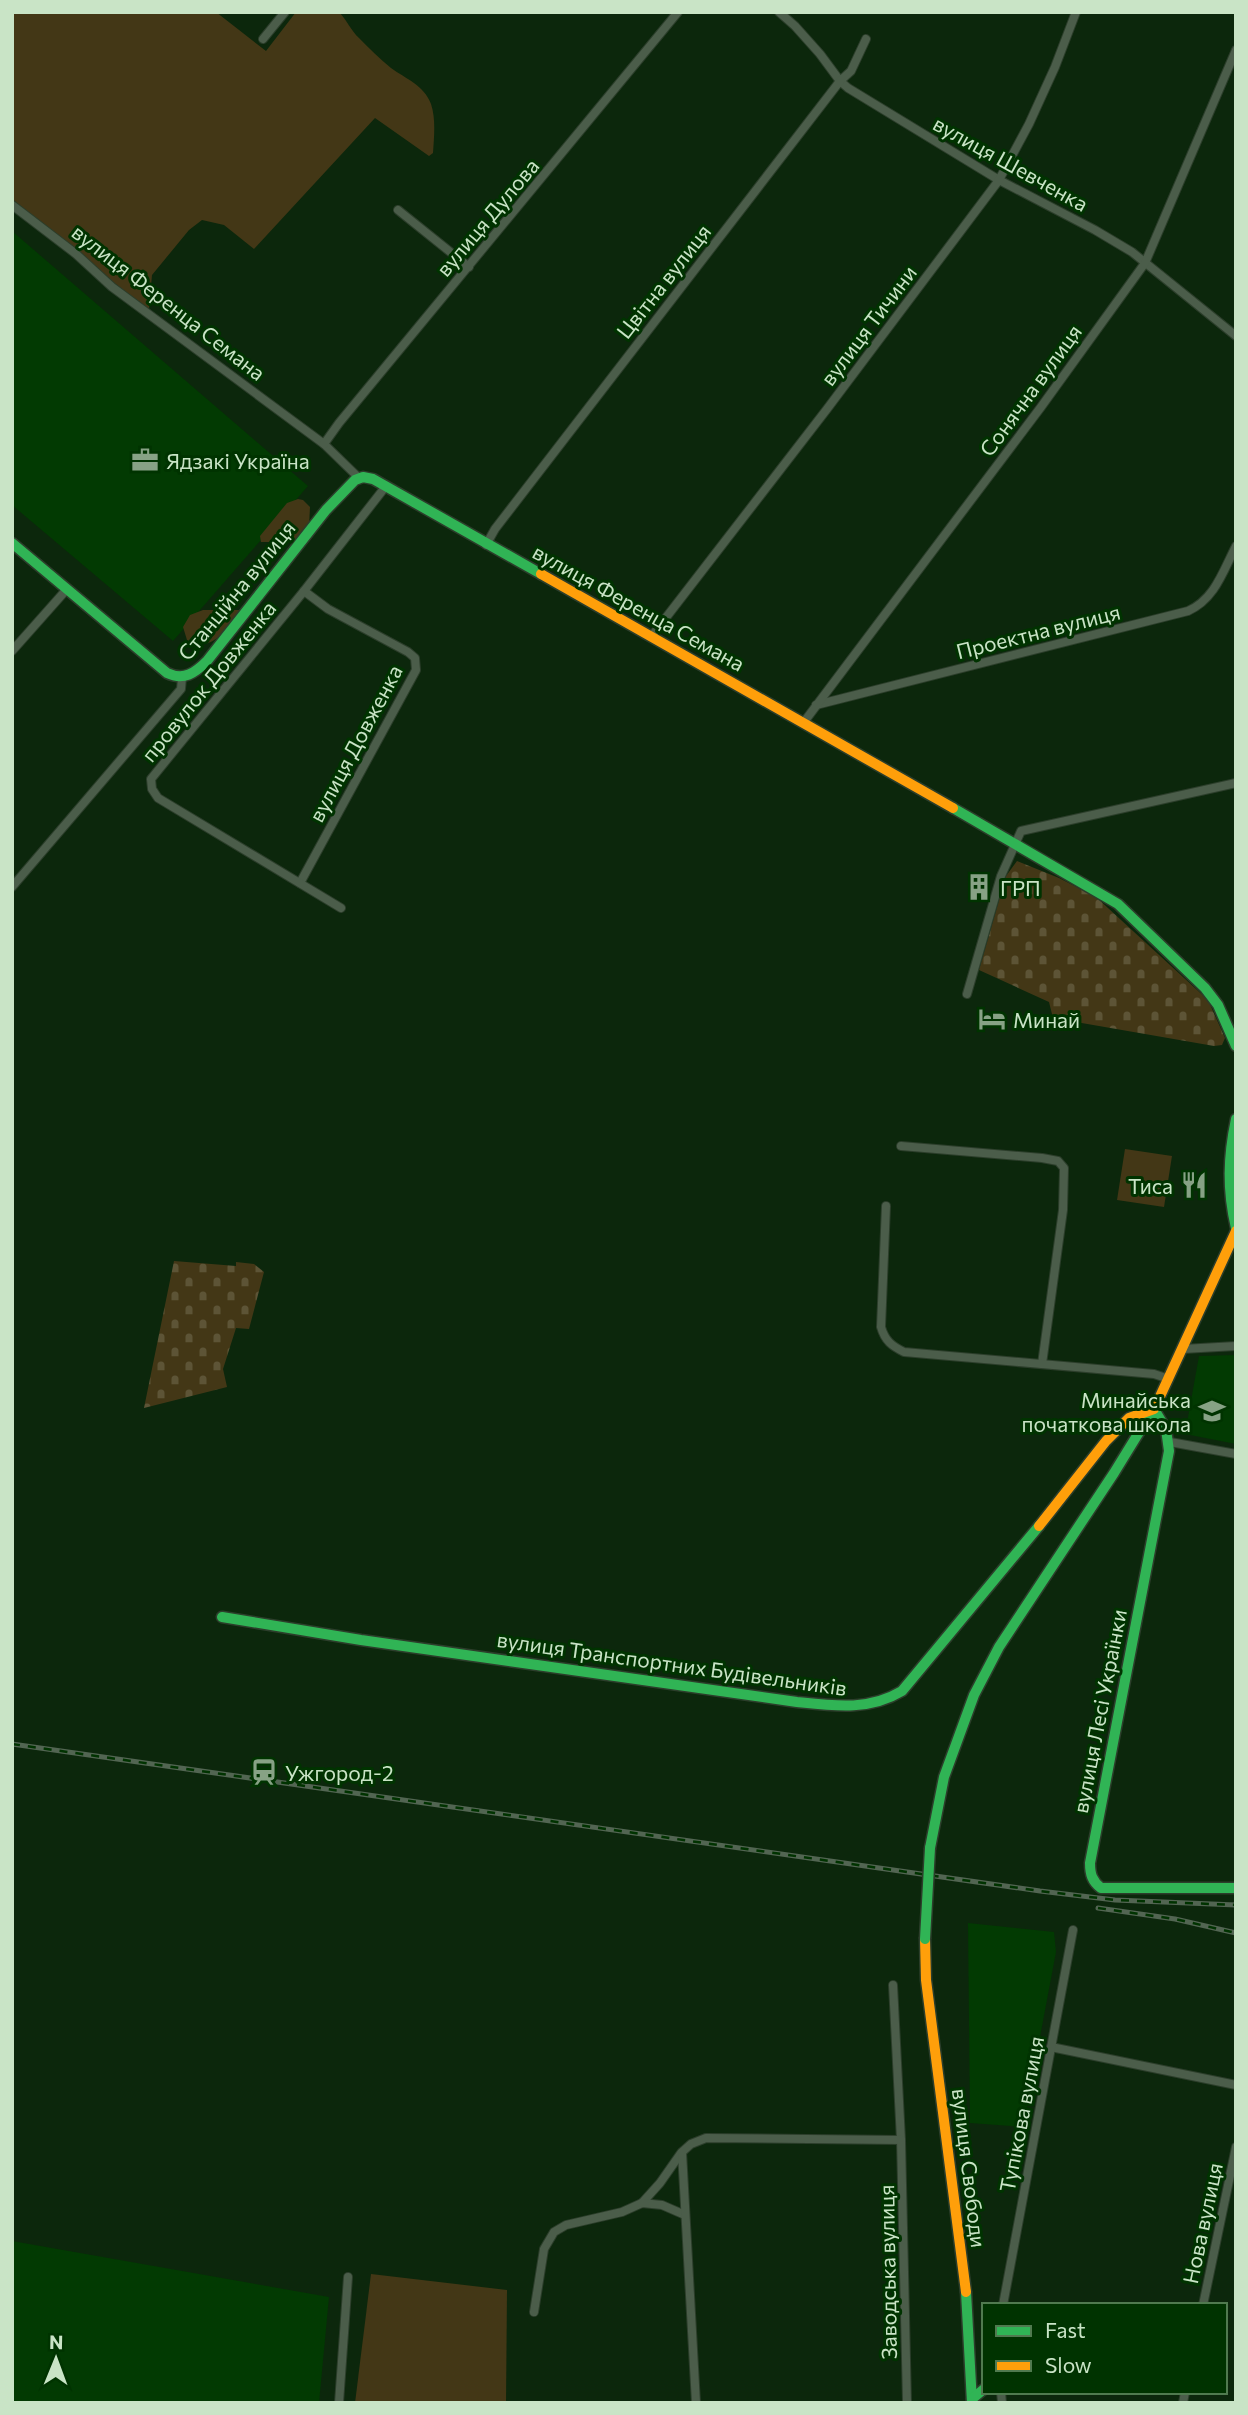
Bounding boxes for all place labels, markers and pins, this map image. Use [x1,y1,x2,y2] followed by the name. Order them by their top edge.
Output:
[130,445,160,475] office icon: Ядзакі Україна
[166,448,310,473] place label: Ядзакі Україна
[964,872,994,902] building icon: ГРП
[1000,875,1041,900] place label: ГРП
[977,1004,1007,1034] hotel icon: Минай
[1013,1007,1080,1032] place label: Минай
[1179,1170,1209,1200] restaurant icon: Тиса
[1128,1173,1173,1198] place label: Тиса
[1022,1387,1191,1436] place label: Минайська початкова школа
[1197,1396,1227,1426] school or university icon: Минайська початкова школа
[249,1757,279,1787] station icon: Ужгород-2
[285,1760,394,1785] place label: Ужгород-2

